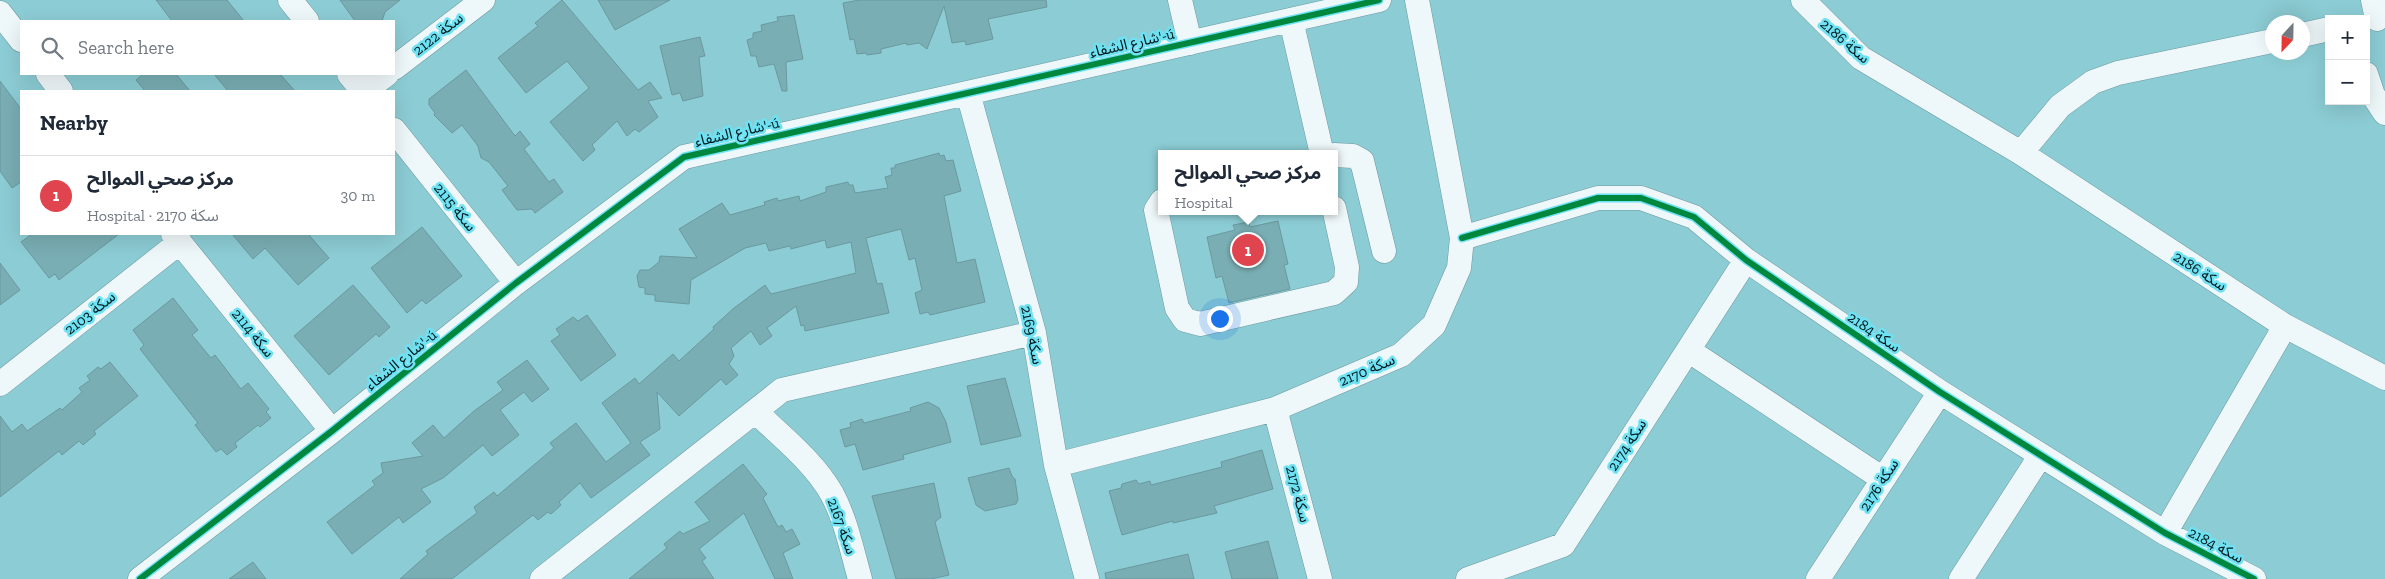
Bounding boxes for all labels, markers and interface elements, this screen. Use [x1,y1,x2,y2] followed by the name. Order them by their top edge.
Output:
[409,9,467,59] street label: سكة 2122
[1817,15,1874,68] street label: سكة 2186
[2265,15,2310,60] north arrow
[2325,15,2370,105] map controls
[2325,15,2370,60] button: +
[20,20,395,75] search box
[1088,24,1177,64] street label: شارع الشفاء'-ú
[38,34,66,62] icon: search
[78,36,174,59] text: Search here
[2325,60,2370,105] button: −
[40,110,108,135] text: Nearby
[693,113,782,153] street label: شارع الشفاء'-ú
[1158,150,1338,215] popup
[1175,161,1321,184] text: مركز صحي الموالح
[87,167,234,190] text: مركز صحي الموالح
[430,179,480,235] street label: سكة 2115
[53,186,59,205] text: 1
[341,186,375,205] text: 30 m
[1175,193,1233,212] text: Hospital
[87,206,219,225] text: Hospital · سكة 2170
[1232,231,1264,269] pin: 1
[2170,247,2230,295] street label: سكة 2186
[61,287,119,338] street label: سكة 2103
[1017,304,1047,366] street label: سكة 2169
[228,305,278,361] street label: سكة 2114
[1207,306,1233,332] your location
[1844,308,1904,356] street label: سكة 2184
[362,325,443,397] street label: شارع الشفاء'-ú
[1336,350,1398,390] street label: سكة 2170
[1604,416,1651,474] street label: سكة 2174
[1856,455,1903,514] street label: سكة 2176
[1282,464,1314,525] street label: سكة 2172
[824,495,861,557] street label: سكة 2167
[2185,523,2247,567] street label: سكة 2184

